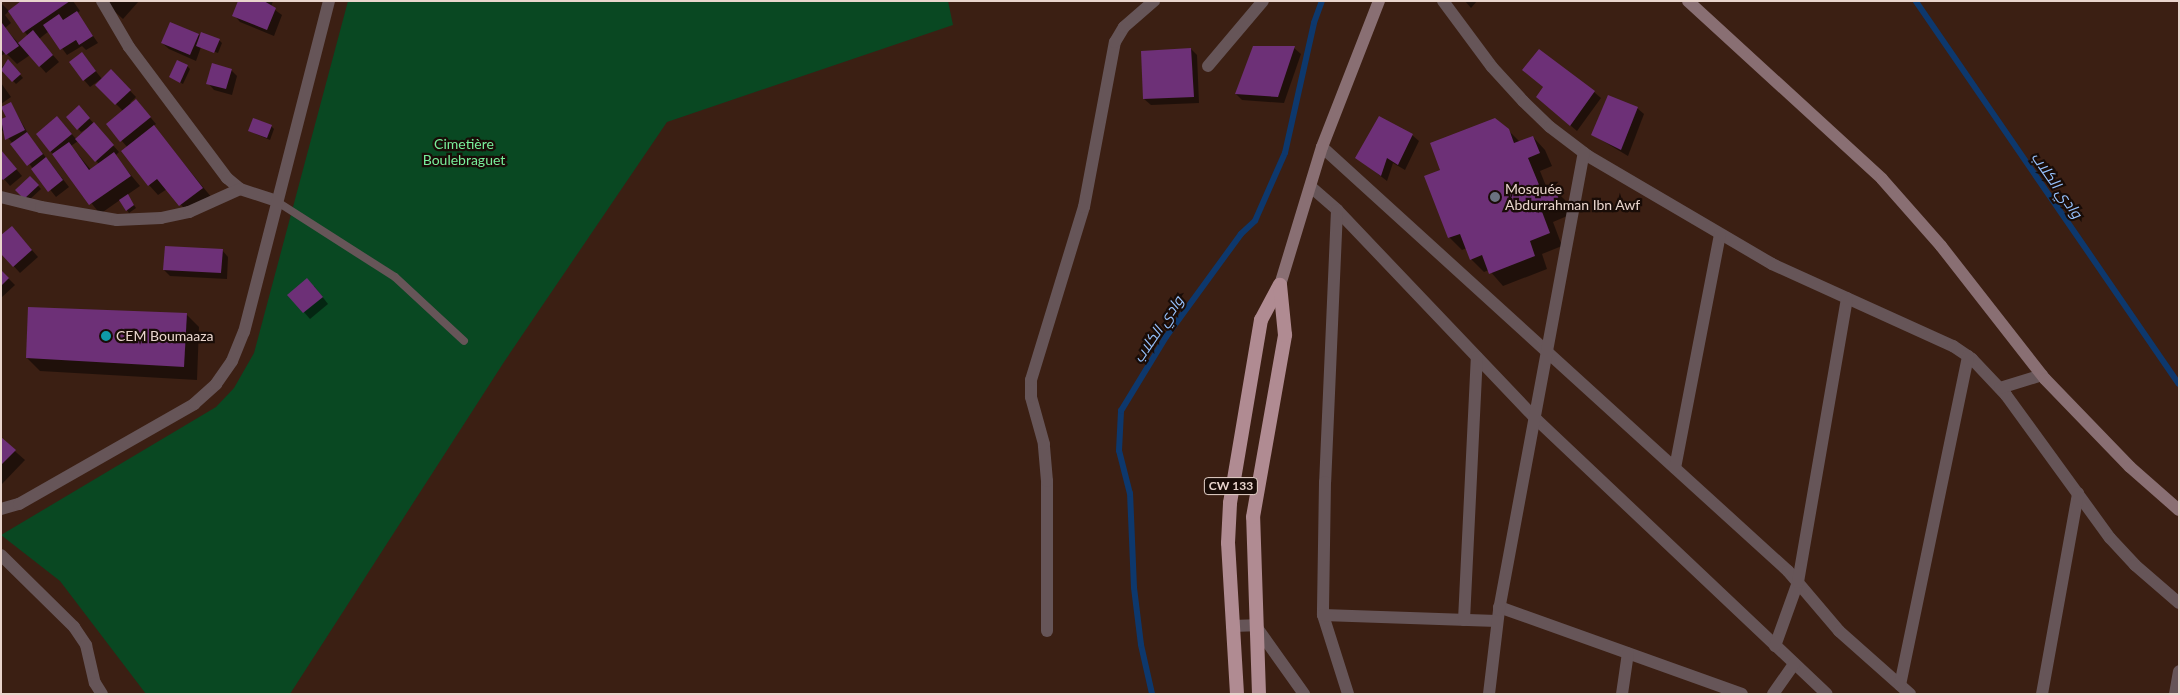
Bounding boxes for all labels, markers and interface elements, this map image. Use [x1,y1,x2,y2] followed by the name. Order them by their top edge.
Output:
[423,136,505,168] park label: Cimetière Boulebraguet
[2028,149,2086,221] water label: وادي الكلاب
[1505,181,1641,213] place label: Mosquée Abdurrahman Ibn Awf
[1489,191,1501,203] marker: Mosquée Abdurrahman Ibn Awf
[1129,292,1187,366] water label: وادي الكلاب
[116,328,213,344] place label: CEM Boumaaza
[100,330,112,342] marker: CEM Boumaaza
[1204,476,1258,496] road number: CW 133

